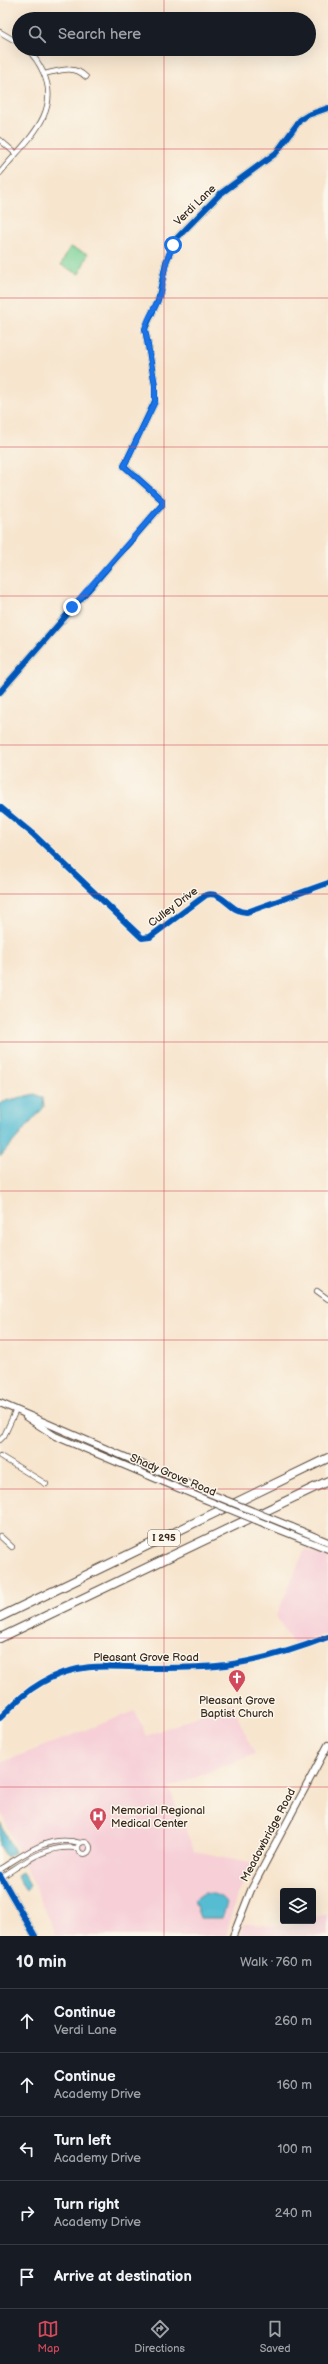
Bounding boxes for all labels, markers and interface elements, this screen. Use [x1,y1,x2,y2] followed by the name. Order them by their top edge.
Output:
[12,12,316,56] search box
[26,23,48,45] icon: search
[58,25,141,44] text: Search here
[171,182,219,228] street label: Verdi Lane
[164,236,182,254] route start
[63,598,81,616] route end
[146,884,201,930] street label: Culley Drive
[128,1451,218,1499] street label: Shady Grove Road
[148,1530,180,1546] road number: I 295
[93,1651,199,1664] street label: Pleasant Grove Road
[227,1668,247,1693] church icon: Pleasant Grove Baptist Church
[199,1694,276,1720] place label: Pleasant Grove Baptist Church
[238,1786,298,1884] street label: Meadowbridge Road
[111,1804,205,1830] place label: Memorial Regional Medical Center
[88,1806,108,1831] hospital icon: Memorial Regional Medical Center
[280,1888,316,1924] map controls
[280,1888,316,1924] button: layers
[16,1952,67,1972] text: 10 min
[240,1954,312,1970] text: Walk · 760 m
[54,2003,116,2022] text: Continue
[16,2010,38,2032] icon: ahead
[274,2013,312,2029] text: 260 m
[54,2022,117,2038] text: Verdi Lane
[54,2067,116,2086] text: Continue
[16,2074,38,2096] icon: ahead
[277,2077,312,2093] text: 160 m
[54,2086,141,2102] text: Academy Drive
[54,2131,111,2150] text: Turn left
[16,2138,38,2160] icon: left
[277,2141,312,2157] text: 100 m
[54,2150,141,2166] text: Academy Drive
[54,2195,119,2214] text: Turn right
[16,2202,38,2224] icon: right
[275,2205,312,2221] text: 240 m
[54,2214,141,2230] text: Academy Drive
[16,2266,38,2288] icon: arrive
[54,2267,192,2286] text: Arrive at destination
[37,2318,60,2355] tab: Map
[134,2318,185,2355] tab: Directions
[260,2318,291,2355] tab: Saved

